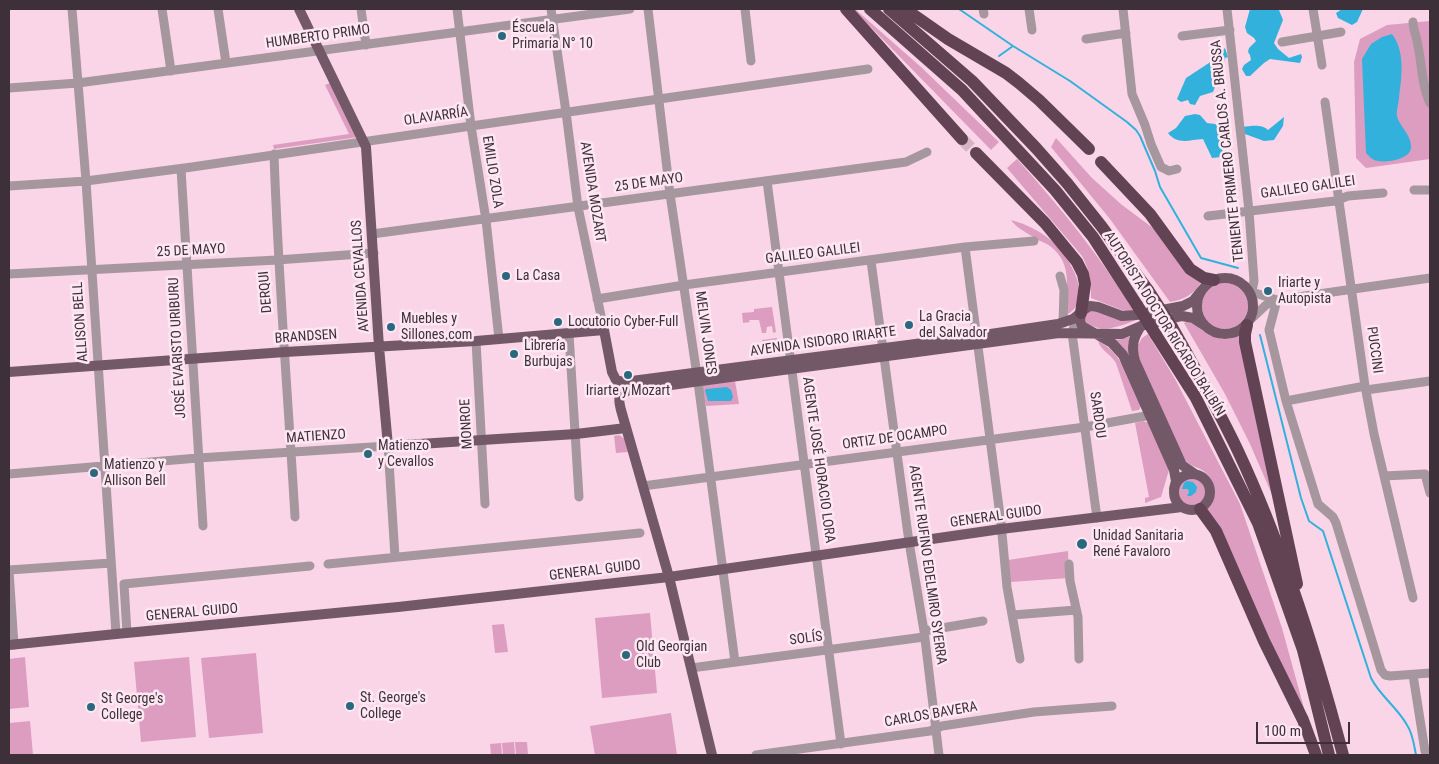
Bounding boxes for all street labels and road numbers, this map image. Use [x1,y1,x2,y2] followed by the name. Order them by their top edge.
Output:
[265,21,371,53] street label: HUMBERTO PRIMO
[1208,39,1248,263] street label: TENIENTE PRIMERO CARLOS A. BRUSSA
[403,104,469,130] street label: OLAVARRÍA
[478,135,506,209] street label: EMILIO ZOLA
[576,140,608,244] street label: AVENIDA MOZART
[614,170,684,196] street label: 25 DE MAYO
[1260,173,1356,203] street label: GALILEO GALILEI
[349,219,373,333] street label: AVENIDA CEVALLOS
[1100,229,1228,419] street label: AUTOPISTA DOCTOR RICARDO BALBÍN
[765,240,861,268] street label: GALILEO GALILEI
[156,241,226,261] street label: 25 DE MAYO
[256,270,276,314] street label: DERQUI
[166,277,190,419] street label: JOSÉ EVARISTO URIBURU
[70,281,92,363] street label: ALLISON BELL
[691,290,719,376] street label: MELVIN JONES
[749,323,897,361] street label: AVENIDA ISIDORO IRIARTE
[1362,325,1386,375] street label: PUCCINI
[274,326,338,348] street label: BRANDSEN
[798,376,838,544] street label: AGENTE JOSÉ HORACIO LORA
[1085,391,1109,439] street label: SARDOU
[457,398,477,450] street label: MONROE
[841,422,949,454] street label: ORTIZ DE OCAMPO
[286,427,346,447] street label: MATIENZO
[905,464,949,666] street label: AGENTE RUFINO EDELMIRO SYERRA
[949,502,1043,532] street label: GENERAL GUIDO
[548,557,642,585] street label: GENERAL GUIDO
[145,601,239,625] street label: GENERAL GUIDO
[789,629,823,649] street label: SOLÍS
[883,699,979,731] street label: CARLOS BAVERA

